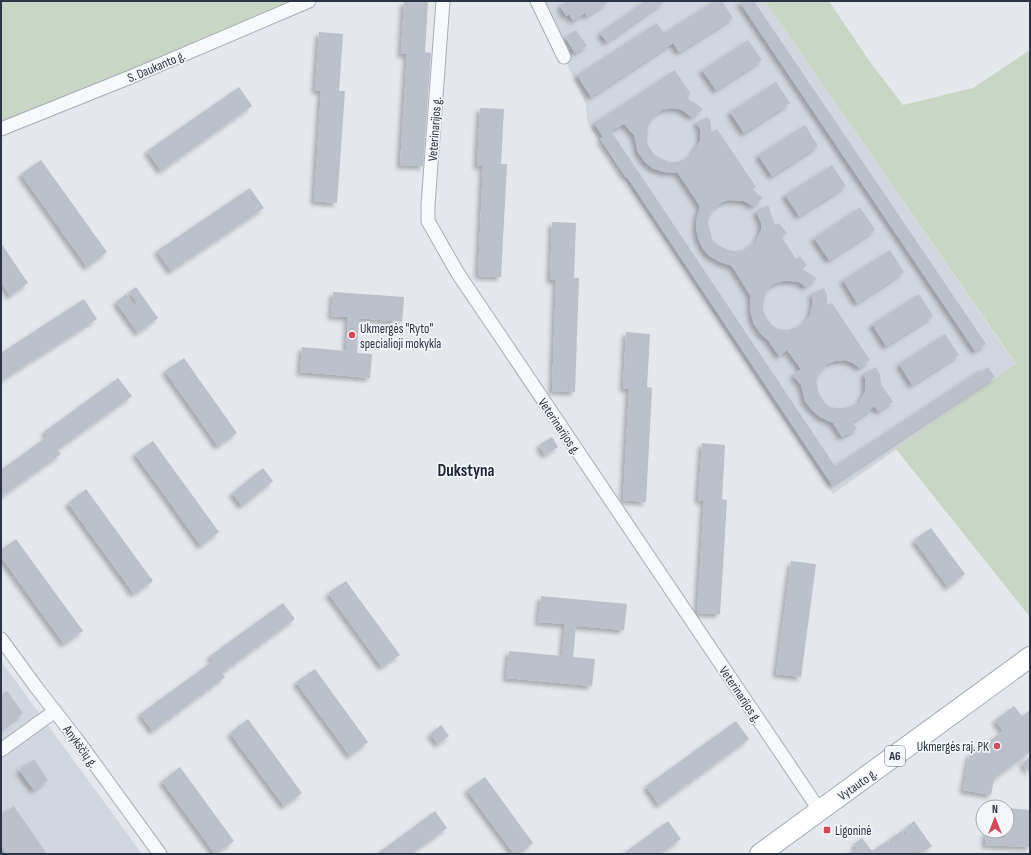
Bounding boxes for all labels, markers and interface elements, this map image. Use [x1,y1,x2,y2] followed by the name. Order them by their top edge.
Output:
[125,48,188,86] street label: S. Daukanto g.
[425,96,445,162] street label: Veterinarijos g.
[360,321,441,352] place label: Ukmergės "Ryto" specialioji mokykla
[347,330,357,340] marker: Ukmergės "Ryto" specialioji mokykla
[534,395,584,458] street label: Veterinarijos g.
[437,461,495,481] district label: Dukstyna
[715,663,765,726] street label: Veterinarijos g.
[59,721,101,771] street label: Anykščių g.
[917,739,989,755] place label: Ukmergės raj. PK
[992,741,1002,751] marker: Ukmergės raj. PK
[885,746,905,766] road number: A6
[835,765,880,804] street label: Vytauto g.
[975,799,1015,839] north arrow
[992,803,998,816] text: N
[835,823,872,839] place label: Ligoninė
[822,825,832,835] marker: Ligoninė

